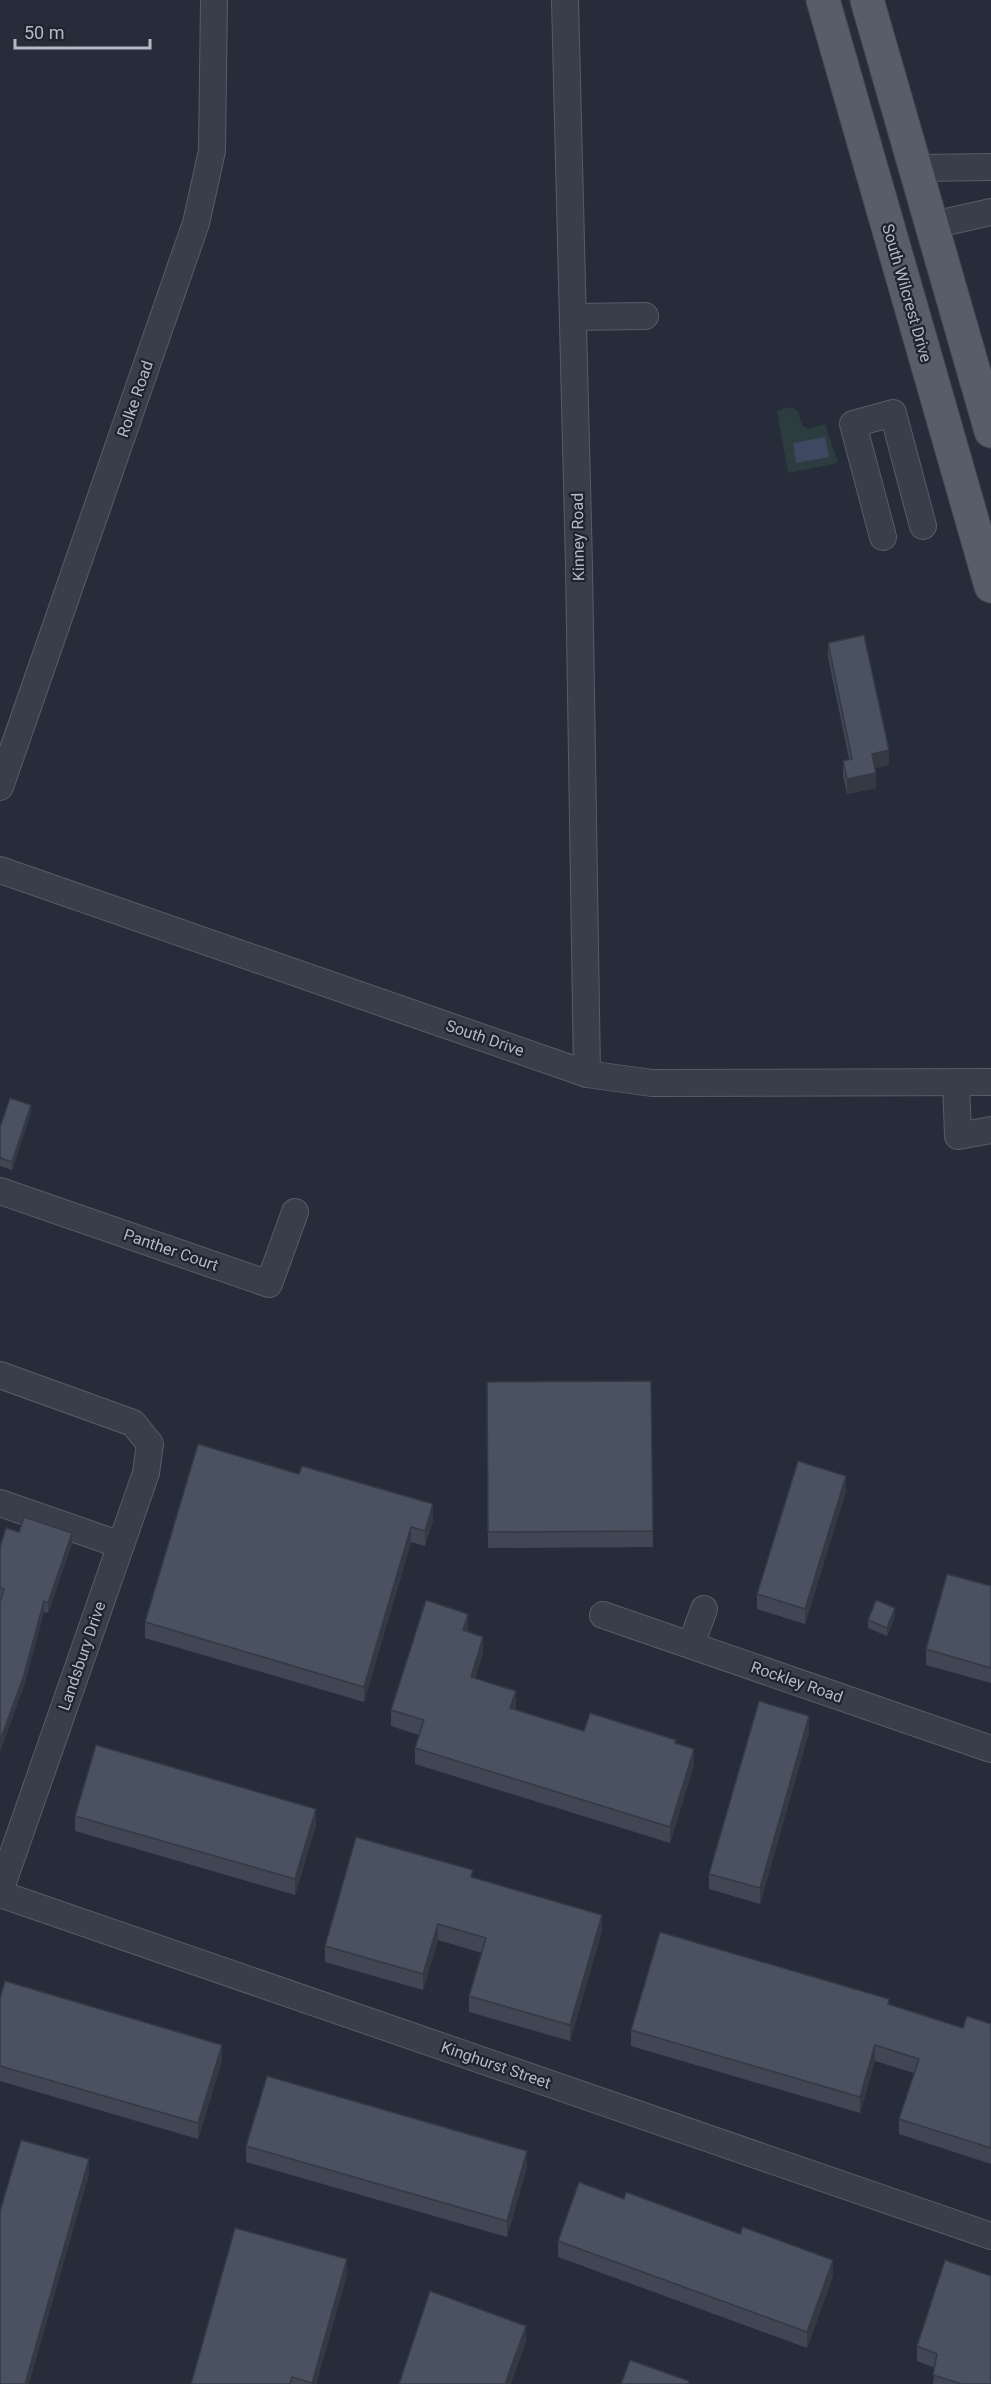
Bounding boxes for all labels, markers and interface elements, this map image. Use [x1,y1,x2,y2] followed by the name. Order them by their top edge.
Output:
[15,12,150,50] scale bar
[24,22,64,43] text: 50 m
[878,222,936,364] street label: South Wilcrest Drive
[113,358,157,440] street label: Rolke Road
[568,493,588,581] street label: Kinney Road
[443,1016,527,1060] street label: South Drive
[121,1225,221,1275] street label: Panther Court
[54,1599,110,1713] street label: Landsbury Drive
[749,1657,845,1707] street label: Rockley Road
[439,2037,553,2093] street label: Kinghurst Street

